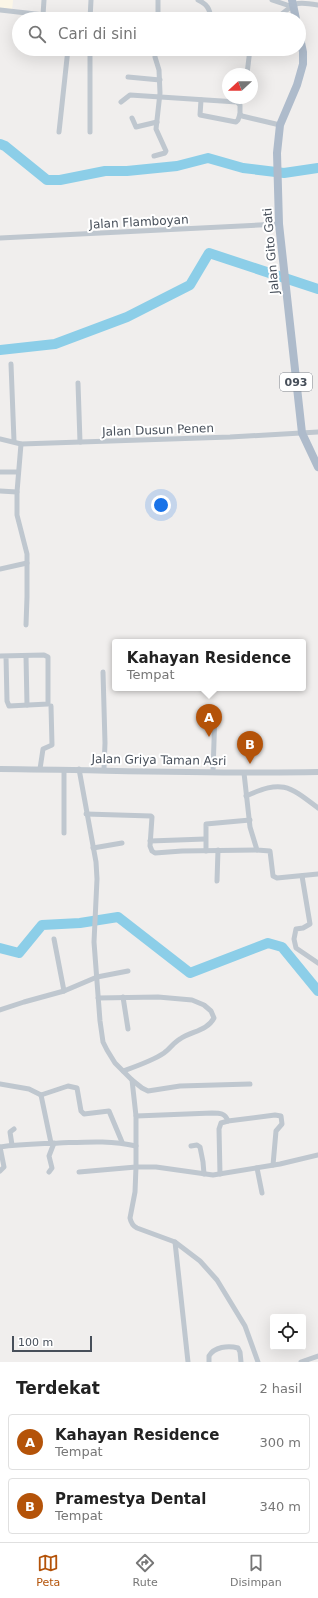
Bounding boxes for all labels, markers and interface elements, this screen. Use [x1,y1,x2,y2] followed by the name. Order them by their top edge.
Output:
[12,12,306,56] search box
[26,23,48,45] icon: search
[58,25,137,43] text: Cari di sini
[222,68,258,104] north arrow
[260,207,282,296] street label: Jalan Gito Gati
[88,212,189,232] street label: Jalan Flamboyan
[280,373,312,391] road number: 093
[101,421,214,439] street label: Jalan Dusun Penen
[151,495,171,515] your location
[112,639,306,691] popup
[127,649,291,667] text: Kahayan Residence
[127,667,175,682] text: Tempat
[196,704,222,737] pin: A
[237,731,263,764] pin: B
[91,752,226,768] street label: Jalan Griya Taman Asri
[270,1314,306,1350] map controls
[270,1314,306,1350] button: locate
[12,1334,92,1353] scale bar
[18,1336,53,1349] text: 100 m
[16,1378,100,1398] text: Terdekat
[259,1381,302,1396] text: 2 hasil
[55,1426,219,1444] text: Kahayan Residence
[25,1435,35,1450] text: A
[259,1435,301,1450] text: 300 m
[55,1444,103,1459] text: Tempat
[55,1490,206,1508] text: Pramestya Dental
[25,1499,35,1514] text: B
[259,1499,301,1514] text: 340 m
[55,1508,103,1523] text: Tempat
[36,1552,60,1589] tab: Peta
[133,1552,158,1589] tab: Rute
[230,1552,282,1589] tab: Disimpan

